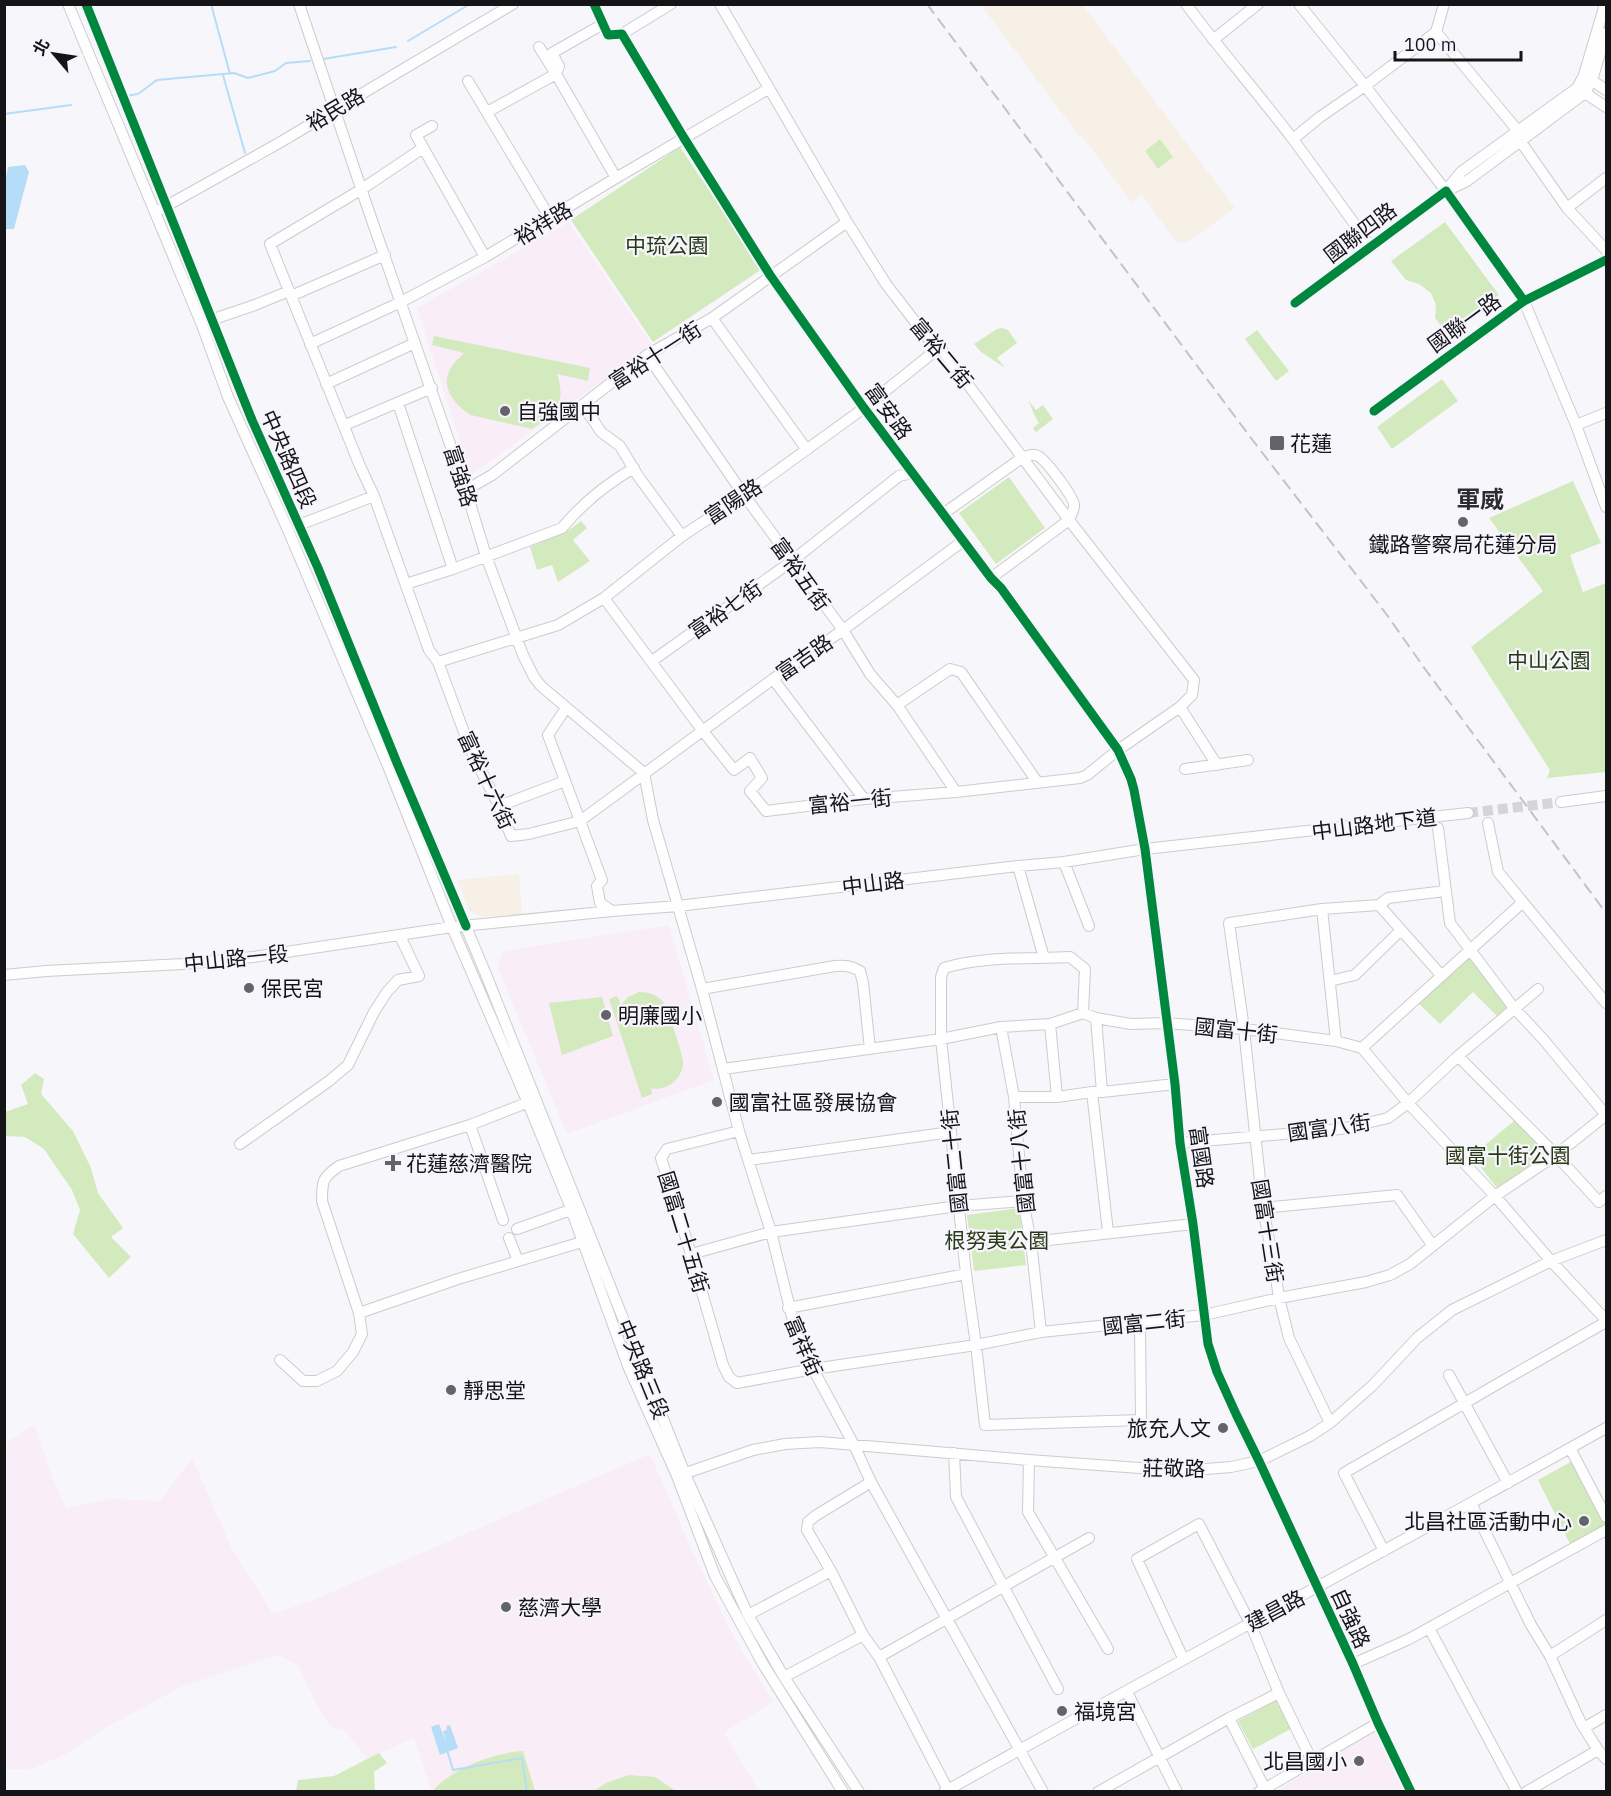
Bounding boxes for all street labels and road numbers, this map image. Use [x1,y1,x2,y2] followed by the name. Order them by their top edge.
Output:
[301,81,369,137] street label: 裕民路
[509,195,577,251] street label: 裕祥路
[1318,196,1402,268] street label: 國聯四路
[1422,286,1506,358] street label: 國聯一路
[904,312,980,394] street label: 富裕二街
[603,315,707,395] street label: 富裕十一街
[859,377,919,445] street label: 富安路
[255,405,323,513] street label: 中央路四段
[438,442,484,510] street label: 富強路
[699,472,767,530] street label: 富陽路
[765,532,837,616] street label: 富裕五街
[683,573,767,645] street label: 富裕七街
[770,627,838,687] street label: 富吉路
[452,727,522,833] street label: 富裕十六街
[807,783,893,819] street label: 富裕一街
[1310,802,1438,846] street label: 中山路地下道
[840,865,906,901] street label: 中山路
[182,939,290,977] street label: 中山路一段
[1193,1012,1279,1048] street label: 國富十街
[935,1107,973,1215] street label: 國富二十街
[1002,1107,1040,1215] street label: 國富十八街
[1285,1107,1373,1147] street label: 國富八街
[1184,1124,1220,1190] street label: 富國路
[652,1168,716,1296] street label: 國富二十五街
[1246,1177,1290,1285] street label: 國富十三街
[1101,1304,1187,1340] street label: 國富二街
[779,1312,829,1380] street label: 富祥街
[610,1315,676,1423] street label: 中央路三段
[1142,1453,1206,1483] street label: 莊敬路
[1241,1583,1309,1637] street label: 建昌路
[1325,1584,1377,1652] street label: 自強路

